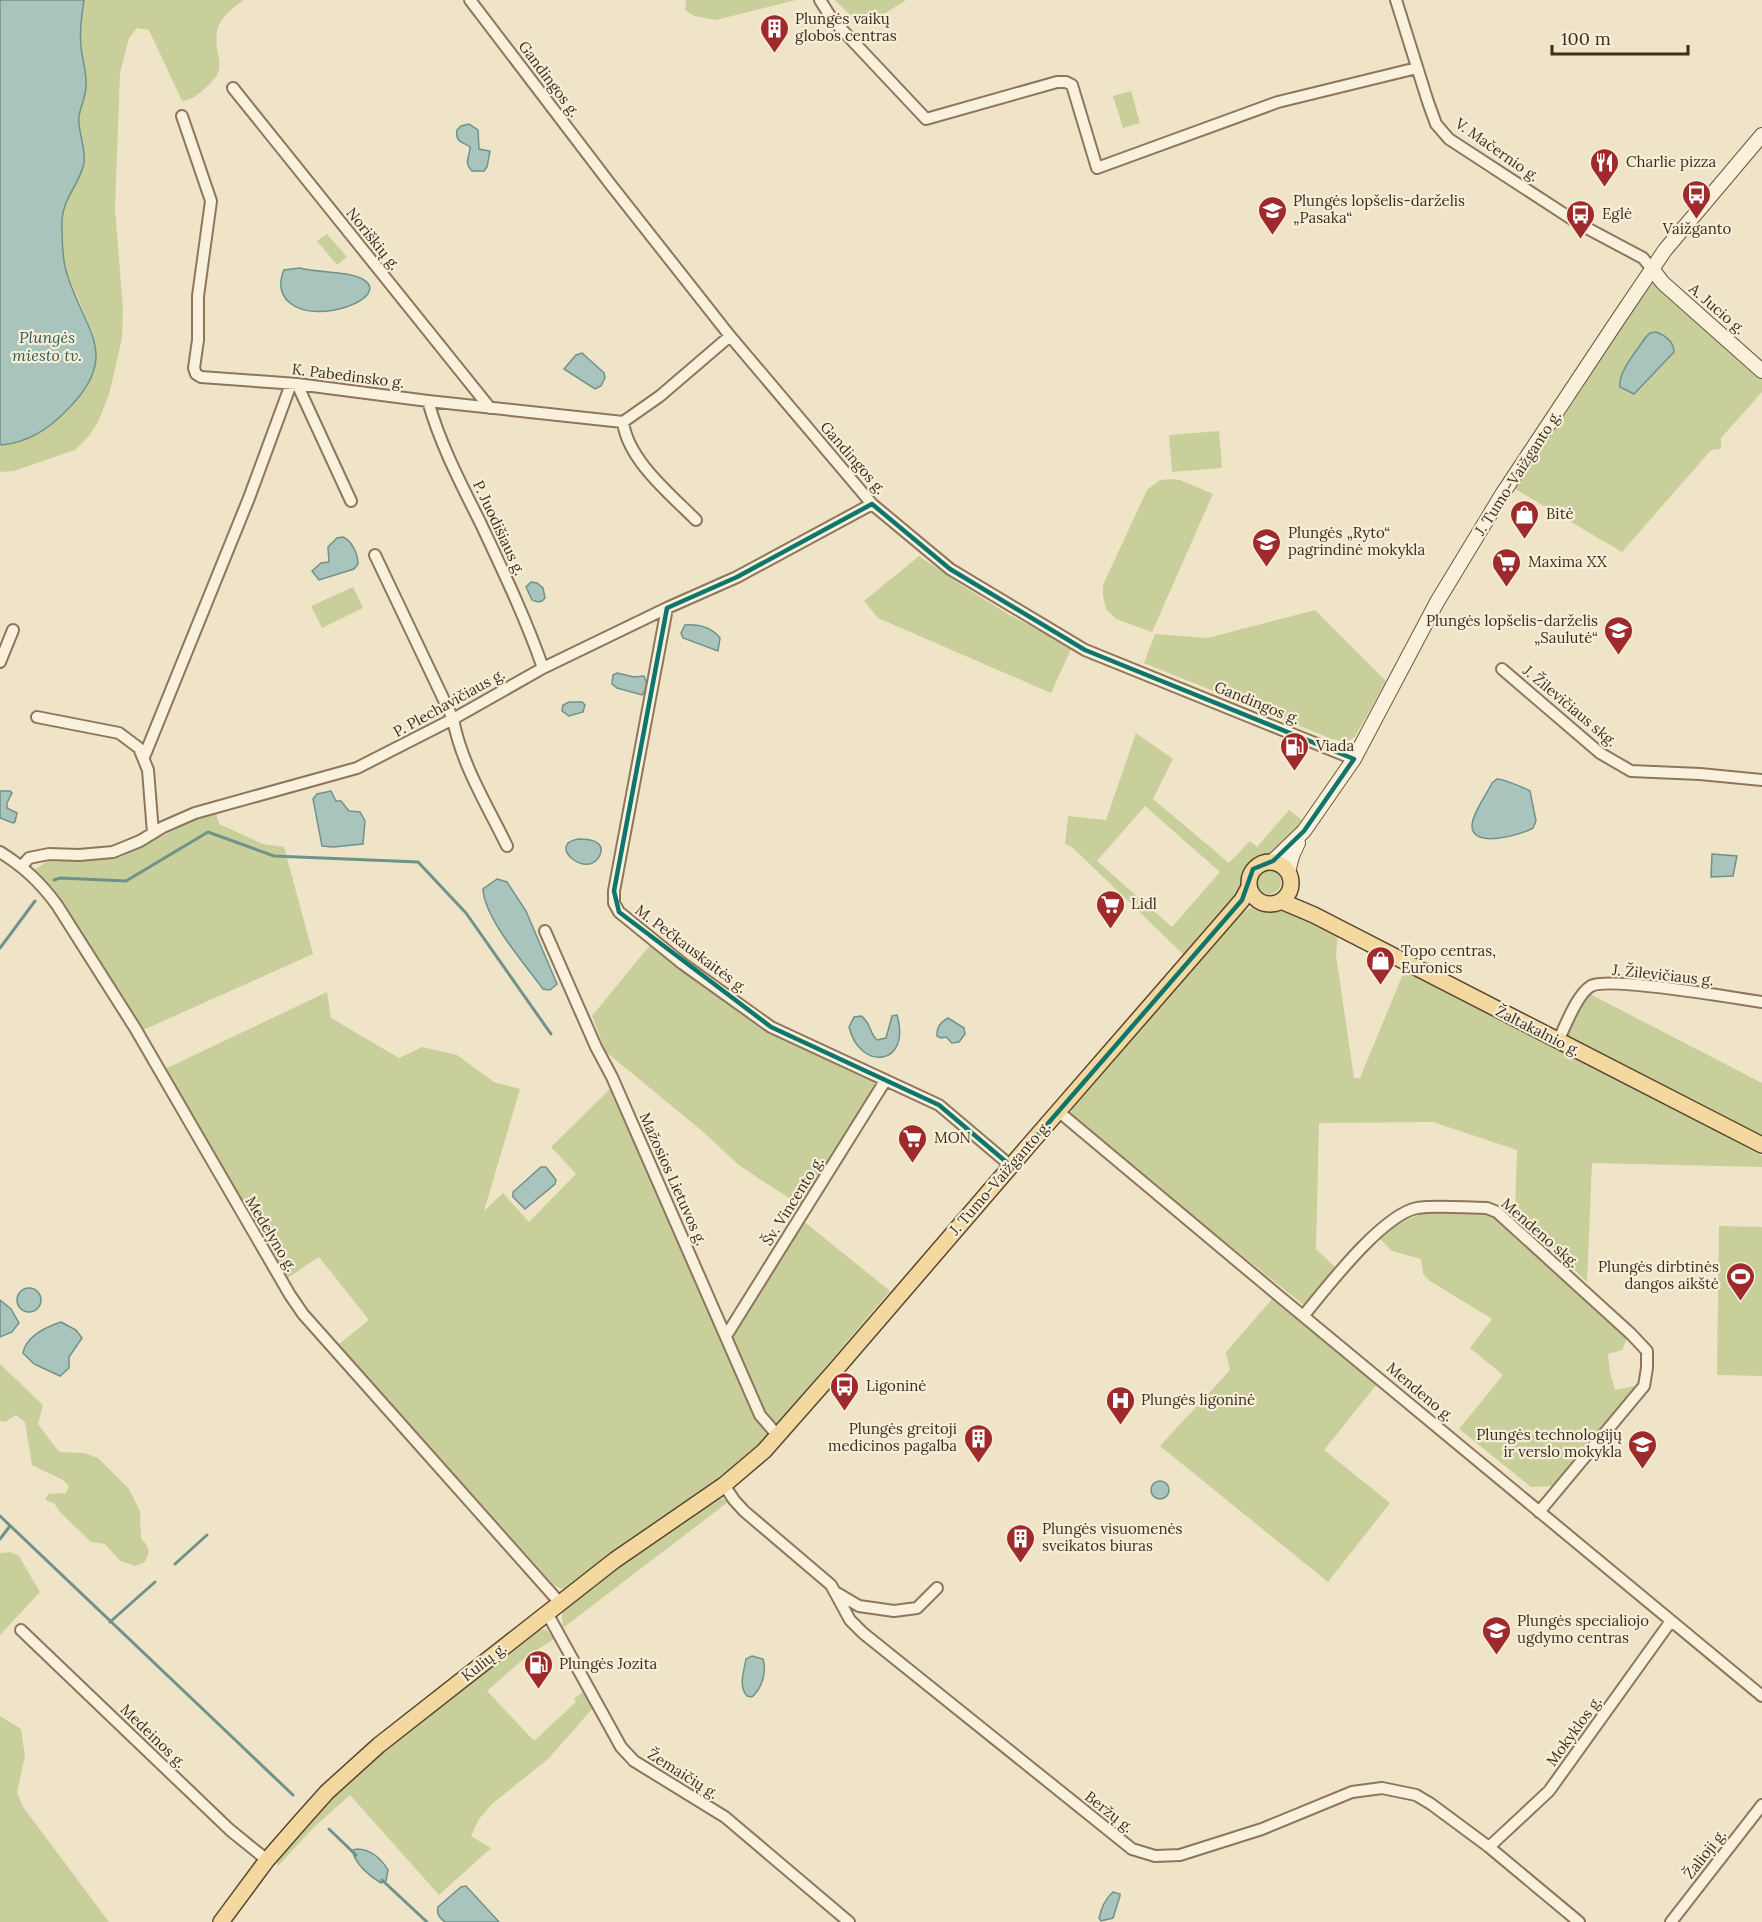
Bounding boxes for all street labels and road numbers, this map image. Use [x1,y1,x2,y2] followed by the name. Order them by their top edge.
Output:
[515,37,584,121] street label: Gandingos g.
[1451,113,1543,185] street label: V. Mačernio g.
[342,204,404,274] street label: Noriškių g.
[1684,278,1749,338] street label: A. Jucio g.
[291,359,405,392] street label: K. Pabedinsko g.
[1470,407,1565,539] street label: J. Tumo-Vaižganto g.
[817,417,890,498] street label: Gandingos g.
[469,477,530,578] street label: P. Juodišiaus g.
[1519,660,1621,750] street label: J. Žilevičiaus skg.
[390,664,508,741] street label: P. Plechavičiaus g.
[1212,677,1303,728] street label: Gandingos g.
[632,900,751,997] street label: M. Pečkauskaitės g.
[1610,960,1715,989] street label: J. Žilevičiaus g.
[1493,1001,1584,1060] street label: Žaltakalnio g.
[636,1109,711,1248] street label: Mažosios Lietuvos g.
[944,1117,1054,1239] street label: J. Tumo-Vaižganto g.
[758,1153,828,1249] street label: Šv. Vincento g.
[242,1193,301,1275] street label: Medelyno g.
[1498,1194,1583,1272] street label: Mendeno skg.
[1383,1358,1458,1425] street label: Mendeno g.
[457,1638,510,1685] street label: Kulių g.
[1542,1692,1605,1770] street label: Mokyklos g.
[117,1700,190,1772] street label: Medeinos g.
[644,1744,722,1803] street label: Žemaičių g.
[1081,1787,1137,1836] street label: Beržų g.
[1679,1825,1730,1882] street label: Žalioji g.

